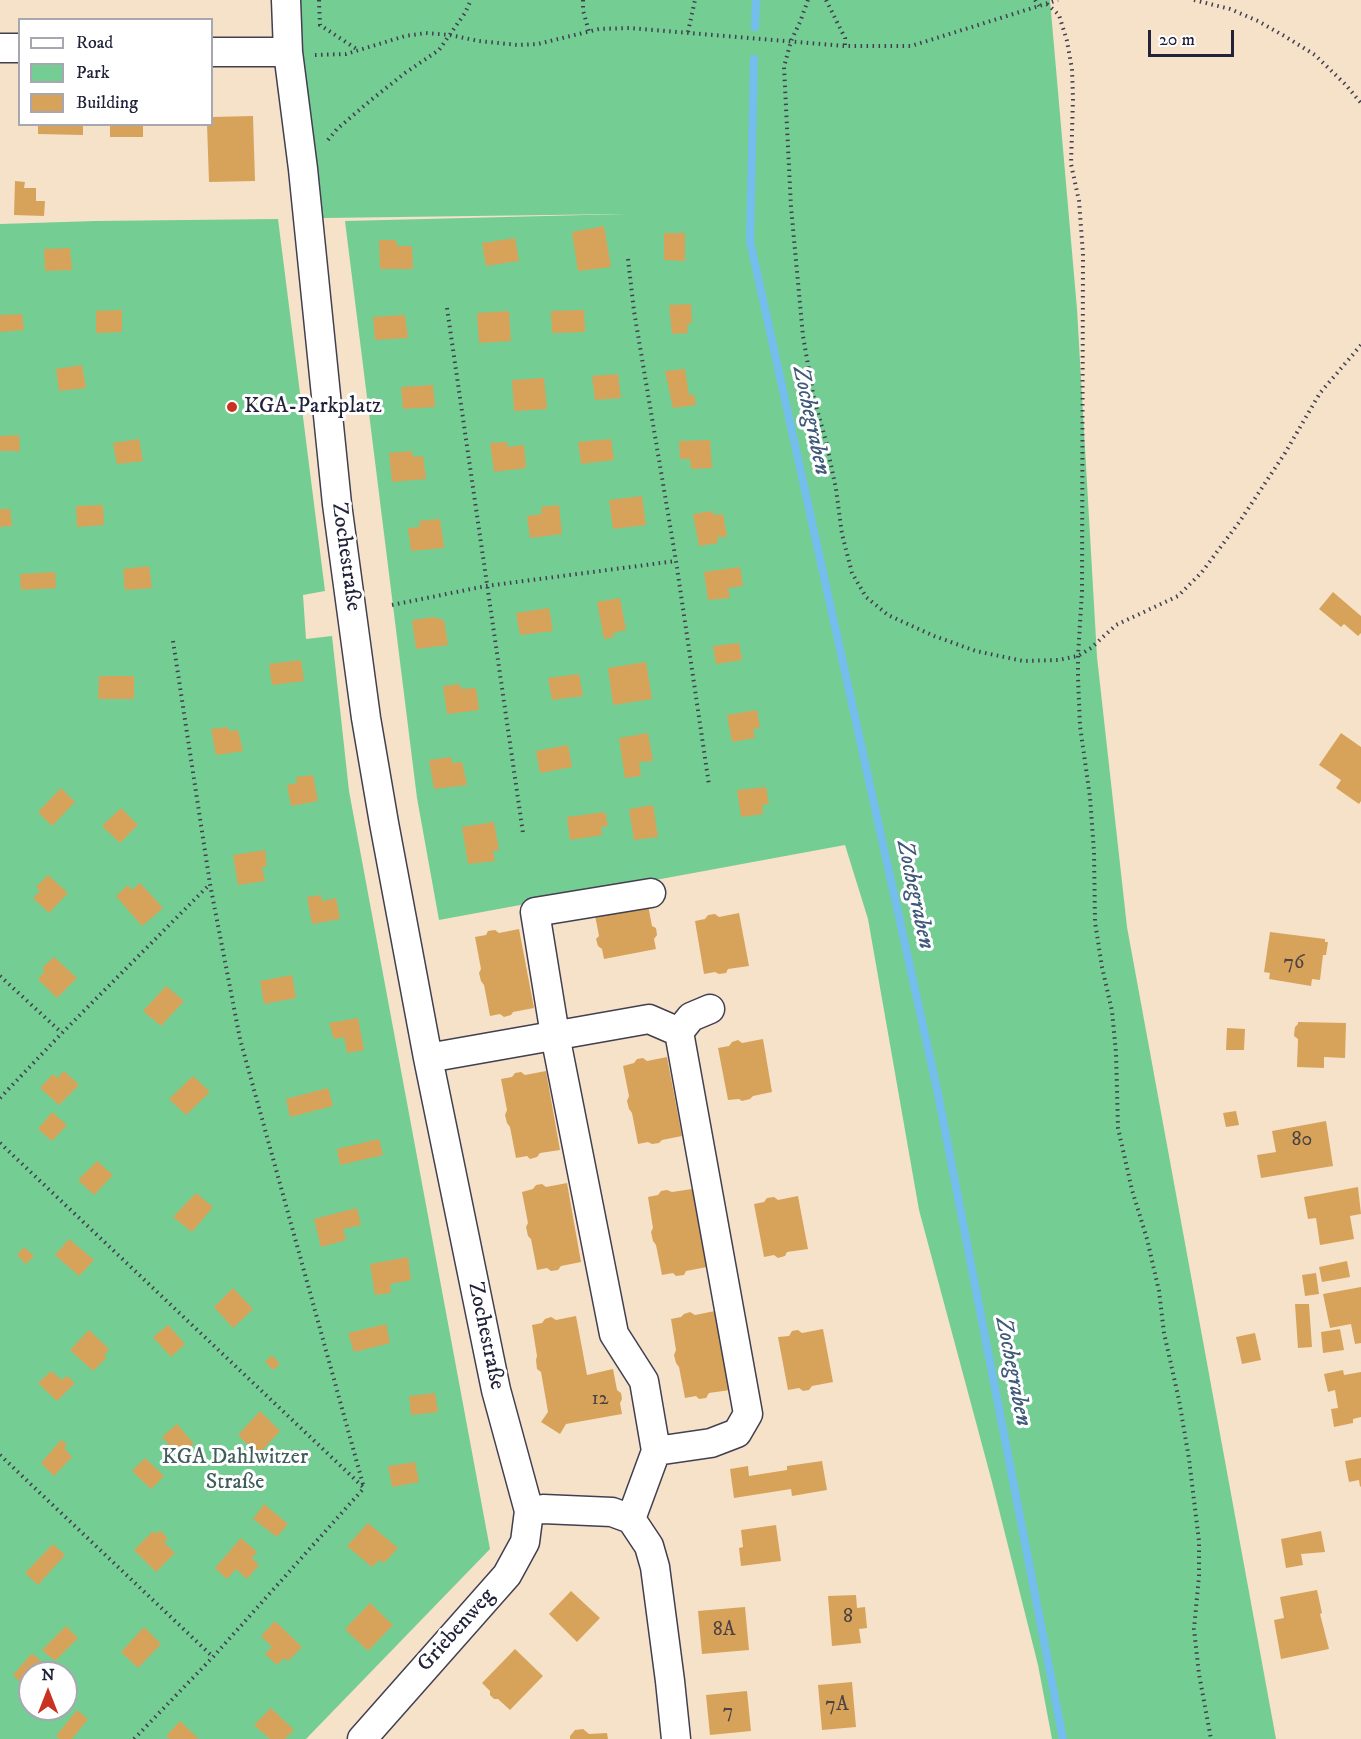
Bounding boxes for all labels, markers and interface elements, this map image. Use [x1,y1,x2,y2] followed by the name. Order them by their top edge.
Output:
[18,18,213,126] legend
[1151,18,1236,56] scale bar
[1159,29,1195,51] text: 20 m
[76,32,113,54] text: Road
[76,62,110,84] text: Park
[76,92,138,114] text: Building
[784,364,836,478] water label: Zochegraben
[244,394,382,420] place label: KGA-Parkplatz
[225,400,239,414] marker: KGA-Parkplatz
[324,501,366,613] street label: Zochestraße
[888,838,940,952] water label: Zochegraben
[1284,952,1304,976] house number: 76
[1292,1129,1312,1153] house number: 80
[461,1280,509,1392] street label: Zochestraße
[987,1315,1037,1429] water label: Zochegraben
[591,1388,609,1412] house number: 12
[162,1445,308,1496] park label: KGA Dahlwitzer Straße
[413,1584,501,1678] street label: Griebenweg
[843,1606,853,1630] house number: 8
[713,1619,735,1643] house number: 8A
[18,1661,78,1721] north arrow
[41,1665,55,1685] text: N
[825,1694,849,1718] house number: 7A
[723,1701,733,1725] house number: 7

